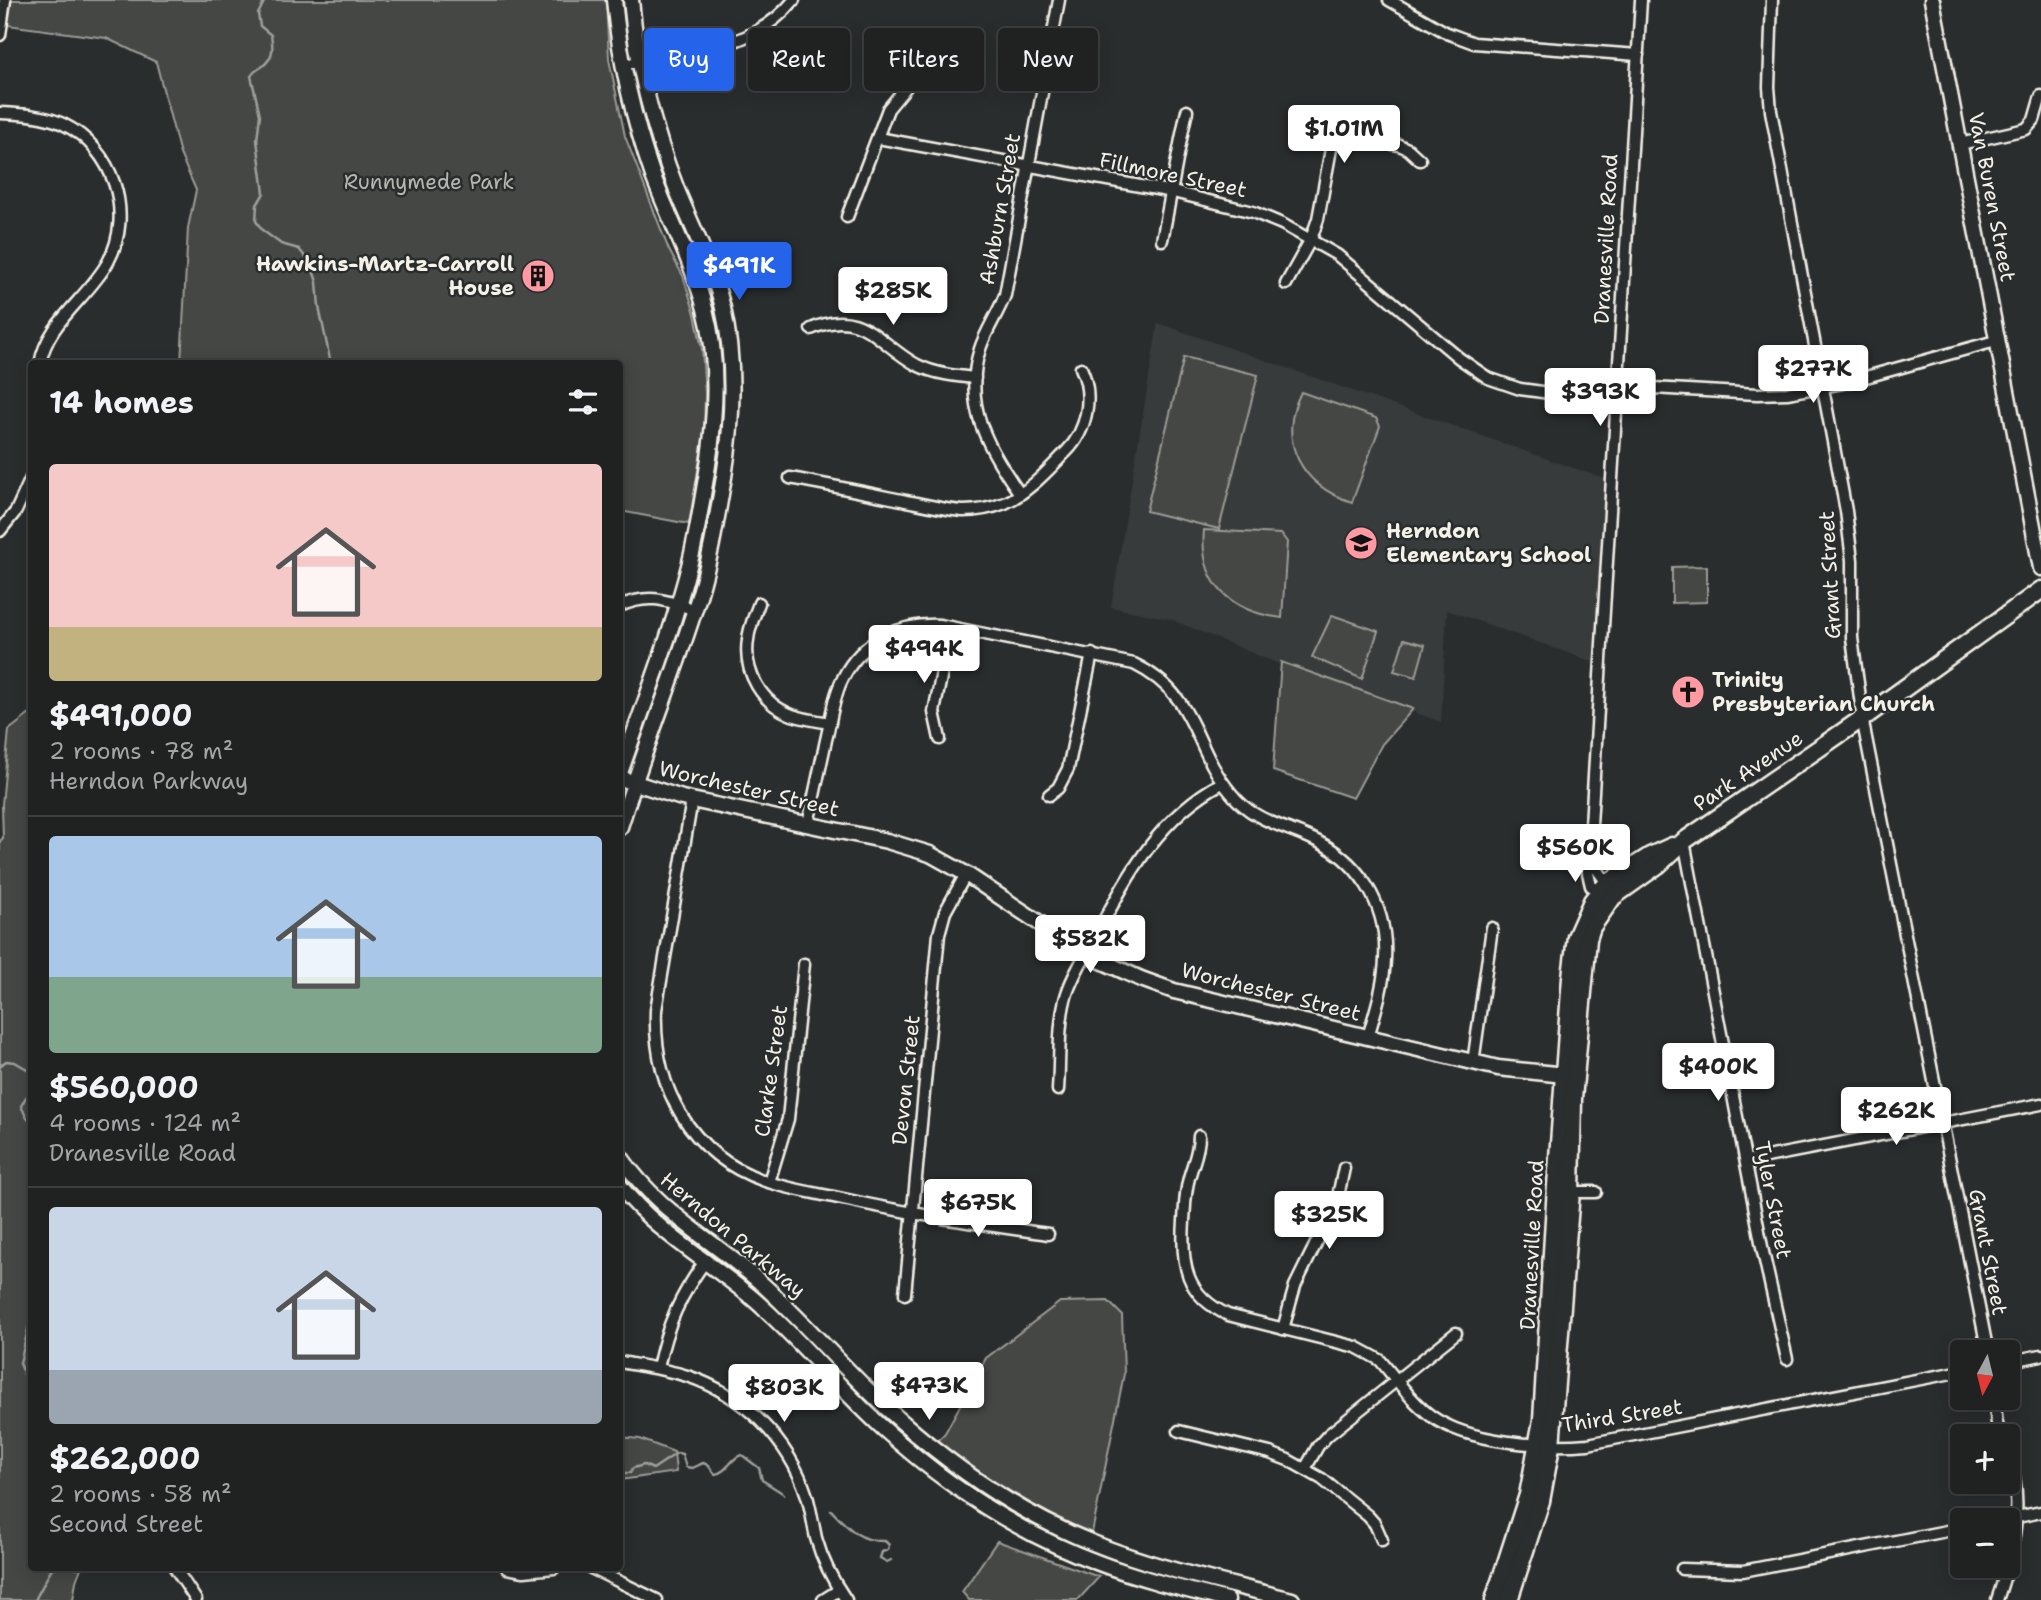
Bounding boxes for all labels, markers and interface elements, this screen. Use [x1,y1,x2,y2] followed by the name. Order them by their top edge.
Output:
[644,28,734,91] chip: Buy
[748,28,850,91] chip: Rent
[864,28,984,91] chip: Filters
[998,28,1098,91] chip: New
[1287,106,1401,165] pin: $1.01M
[1962,110,2022,284] street label: Van Buren Street
[1304,113,1384,143] text: $1.01M
[973,131,1027,287] street label: Ashburn Street
[1097,146,1249,204] street label: Fillmore Street
[1588,153,1624,325] street label: Dranesville Road
[344,168,514,196] park label: Runnymede Park
[690,243,788,302] pin: $491K
[256,250,514,302] place label: Hawkins-Martz-Carroll House
[703,250,775,280] text: $491K
[519,257,557,295] building icon: Hawkins-Martz-Carroll House
[844,268,942,327] pin: $285K
[854,275,932,305] text: $285K
[1764,346,1862,405] pin: $277K
[1774,353,1852,383] text: $277K
[1551,368,1649,428] pin: $393K
[1561,376,1639,406] text: $393K
[49,382,194,423] text: 14 homes
[564,383,602,421] icon: filters
[263,509,389,635] icon: home
[1813,510,1847,640] street label: Grant Street
[1386,517,1591,569] place label: Herndon Elementary School
[1342,524,1380,562] school or university icon: Herndon Elementary School
[875,626,973,685] pin: $494K
[885,633,963,663] text: $494K
[1712,666,1935,718] place label: Trinity Presbyterian Church
[1669,673,1707,711] church icon: Trinity Presbyterian Church
[49,695,192,736] text: $491,000
[1688,724,1808,818] street label: Park Avenue
[49,736,233,766] text: 2 rooms · 78 m²
[656,755,842,823] street label: Worchester Street
[49,766,248,796] text: Herndon Parkway
[1526,824,1624,884] pin: $560K
[1536,832,1614,862] text: $560K
[263,881,389,1007] icon: home
[1041,916,1139,975] pin: $582K
[1051,923,1129,953] text: $582K
[1178,956,1364,1028] street label: Worchester Street
[748,1003,794,1139] street label: Clarke Street
[885,1014,927,1146] street label: Devon Street
[1669,1044,1767,1103] pin: $400K
[1678,1051,1758,1081] text: $400K
[49,1067,199,1108] text: $560,000
[1847,1088,1945,1147] pin: $262K
[1857,1095,1935,1125] text: $262K
[49,1108,241,1138] text: 4 rooms · 124 m²
[49,1138,236,1168] text: Dranesville Road
[1748,1139,1798,1261] street label: Tyler Street
[1514,1159,1550,1331] street label: Dranesville Road
[654,1166,812,1304] street label: Herndon Parkway
[929,1180,1027,1239] pin: $675K
[1962,1186,2014,1318] street label: Grant Street
[940,1187,1016,1217] text: $675K
[1280,1192,1378,1251] pin: $325K
[1291,1199,1368,1229] text: $325K
[263,1252,389,1378] icon: home
[1950,1340,2020,1410] north arrow
[1950,1340,2020,1578] map controls
[880,1362,978,1422] pin: $473K
[735,1364,833,1424] pin: $803K
[890,1370,968,1400] text: $473K
[744,1372,824,1402] text: $803K
[1560,1393,1684,1439] street label: Third Street
[1950,1424,2020,1494] button: +
[49,1438,201,1479] text: $262,000
[49,1479,232,1509] text: 2 rooms · 58 m²
[1950,1508,2020,1578] button: −
[49,1509,203,1539] text: Second Street

